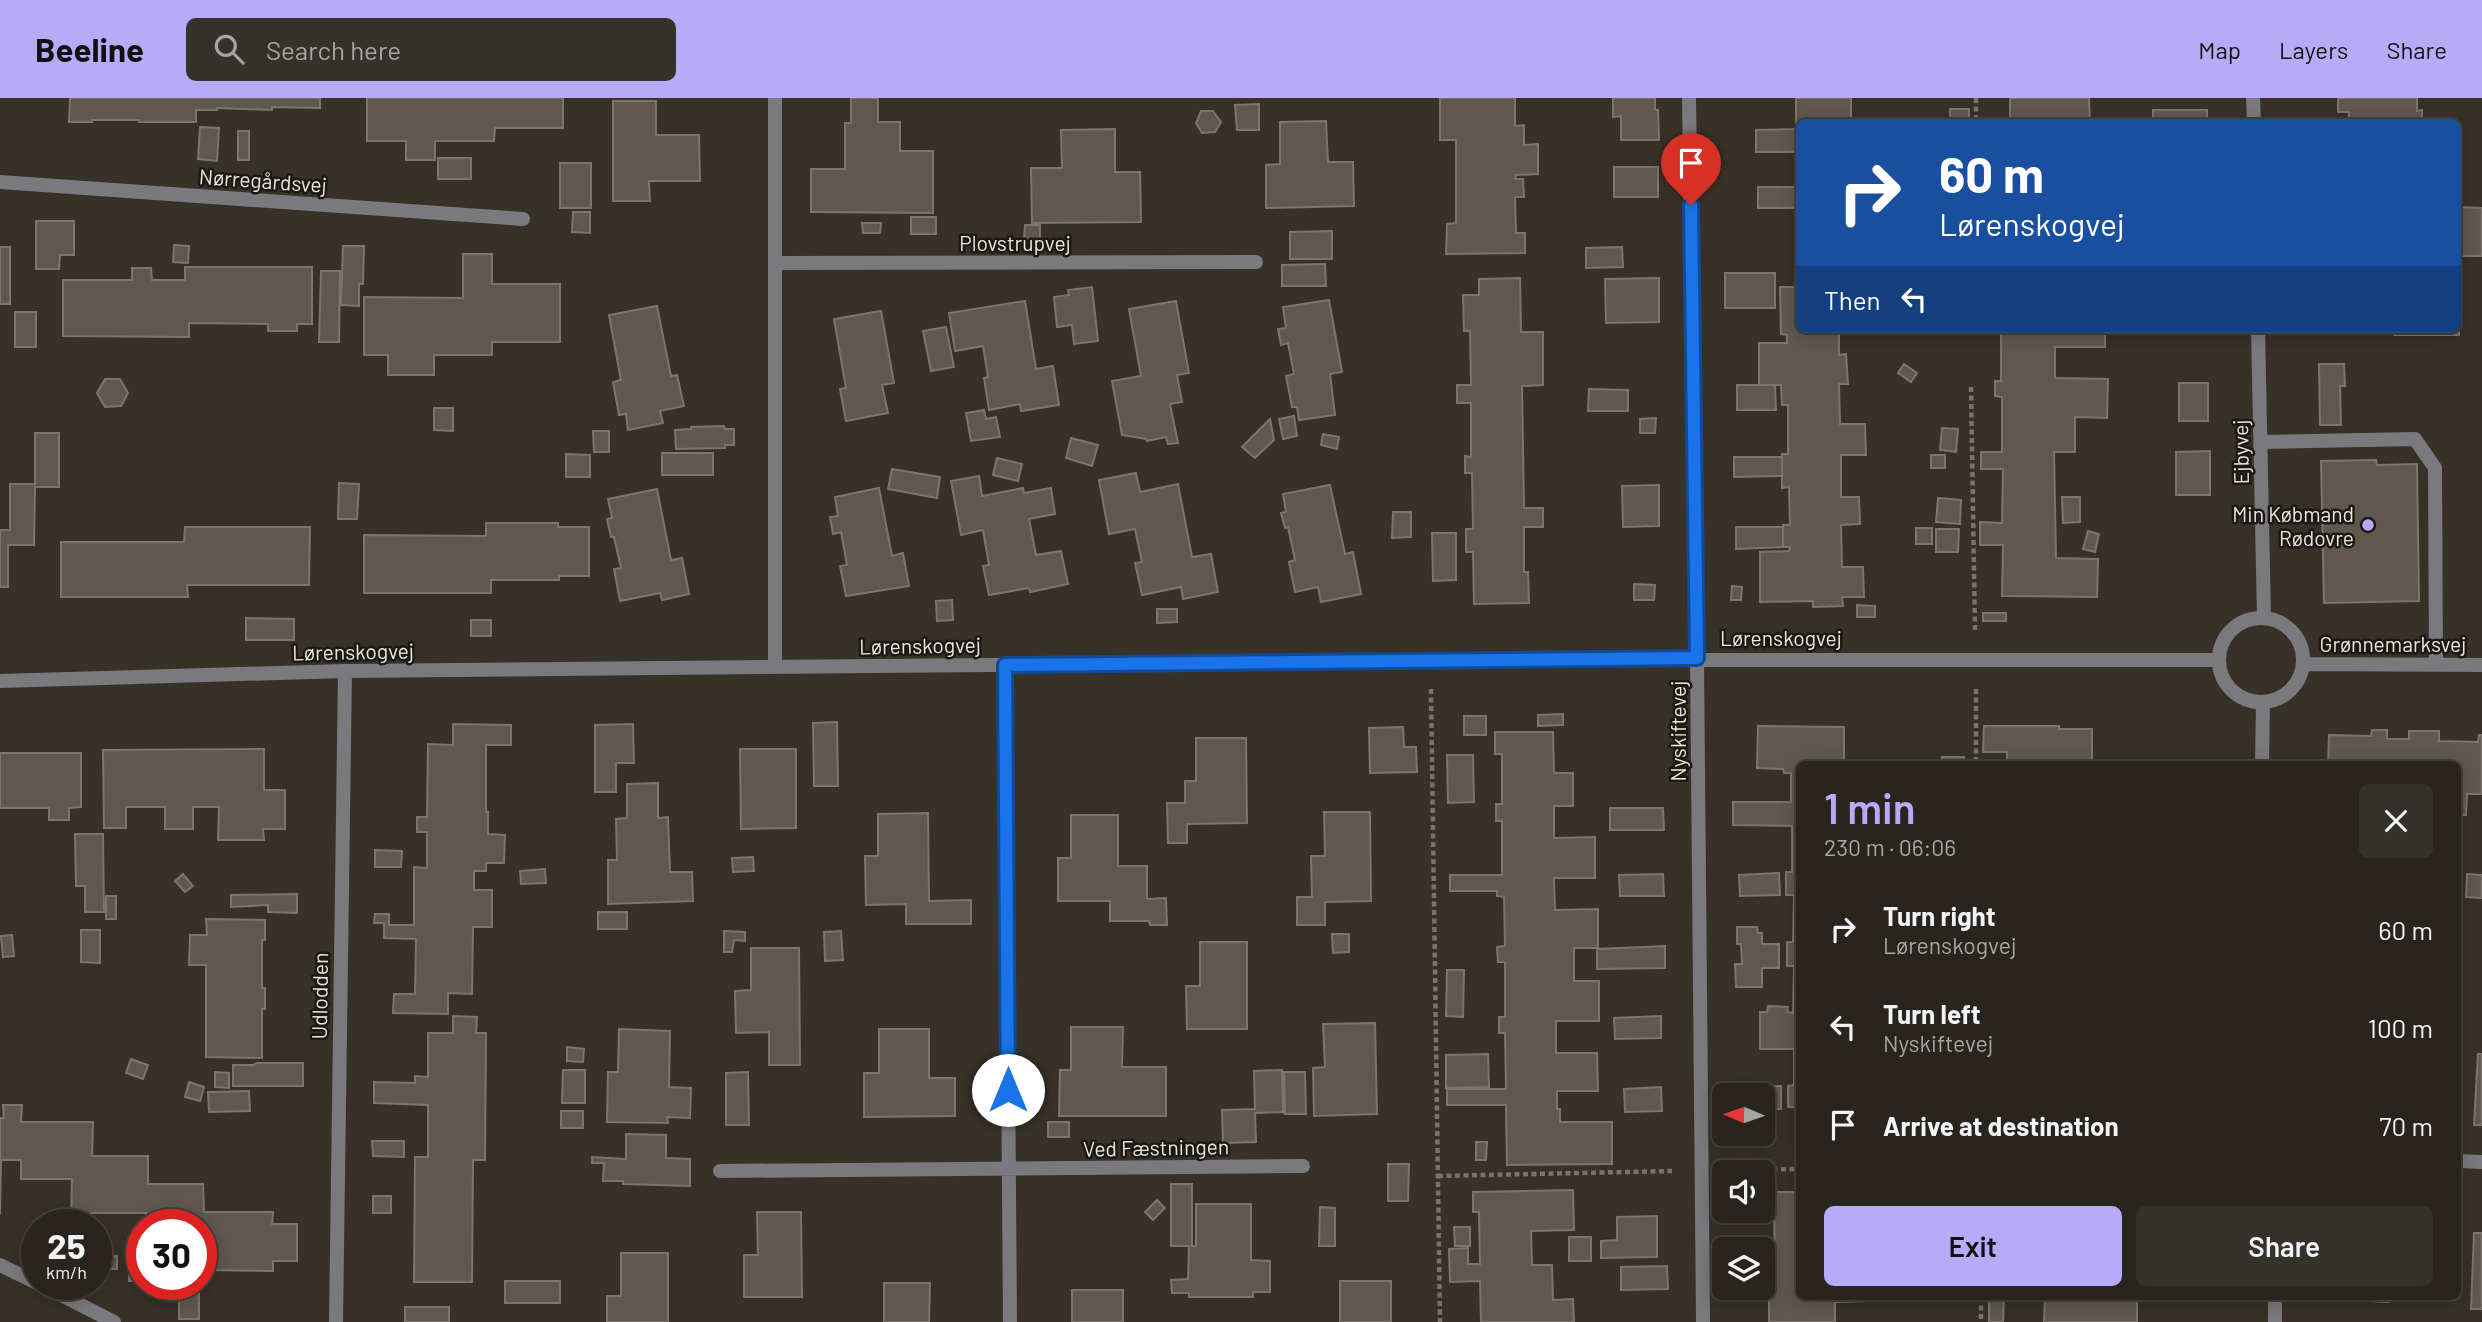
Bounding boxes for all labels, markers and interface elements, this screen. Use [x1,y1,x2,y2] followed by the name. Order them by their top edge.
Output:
[186,18,676,81] search box
[35,29,144,69] text: Beeline
[210,30,248,68] icon: search
[266,34,401,65] text: Search here
[2198,35,2241,64] text: Map
[2279,35,2348,64] text: Layers
[2386,35,2447,64] text: Share
[1661,133,1721,205] pin
[1672,144,1710,182] icon: arrive
[1939,144,2044,203] text: 60 m
[1824,147,1915,238] icon: right
[198,163,328,197] street label: Nørregårdsvej
[1939,204,2125,242] text: Lørenskogvej
[959,230,1071,255] street label: Plovstrupvej
[1895,280,1933,318] icon: left
[1824,284,1881,315] text: Then
[2227,419,2253,485] street label: Ejbyvej
[2232,501,2354,550] place label: Min Købmand Rødovre
[2360,517,2376,533] marker: Min Købmand Rødovre
[1720,625,1842,650] street label: Lørenskogvej
[859,631,981,659] street label: Lørenskogvej
[2320,631,2466,656] street label: Grønnemarksvej
[292,637,414,665] street label: Lørenskogvej
[1665,681,1690,781] street label: Nyskiftevej
[1824,782,1916,832] text: 1 min
[2359,784,2433,858] button: close
[1824,833,1956,861] text: 230 m · 06:06
[1883,900,1996,931] text: Turn right
[1824,910,1862,948] icon: right
[2378,914,2433,945] text: 60 m
[1883,931,2017,959] text: Lørenskogvej
[306,952,332,1040] street label: Udlodden
[1883,998,1981,1029] text: Turn left
[1824,1008,1862,1046] icon: left
[2368,1012,2433,1043] text: 100 m
[1883,1029,1994,1057] text: Nyskiftevej
[971,1053,1045,1127] position arrow
[1712,1083,1774,1146] north arrow
[1712,1083,1775,1300] map controls
[1824,1106,1862,1144] icon: arrive
[1883,1110,2119,1141] text: Arrive at destination
[2379,1110,2433,1141] text: 70 m
[1083,1133,1229,1161] street label: Ved Fæstningen
[1712,1160,1775,1223] button: sound
[1824,1206,2122,1286] button: Exit
[2136,1206,2433,1286] button: Share
[126,1209,217,1300] speed limit sign: 30
[47,1224,86,1266] text: 25
[1712,1237,1775,1300] button: layers
[46,1261,87,1283] text: km/h

